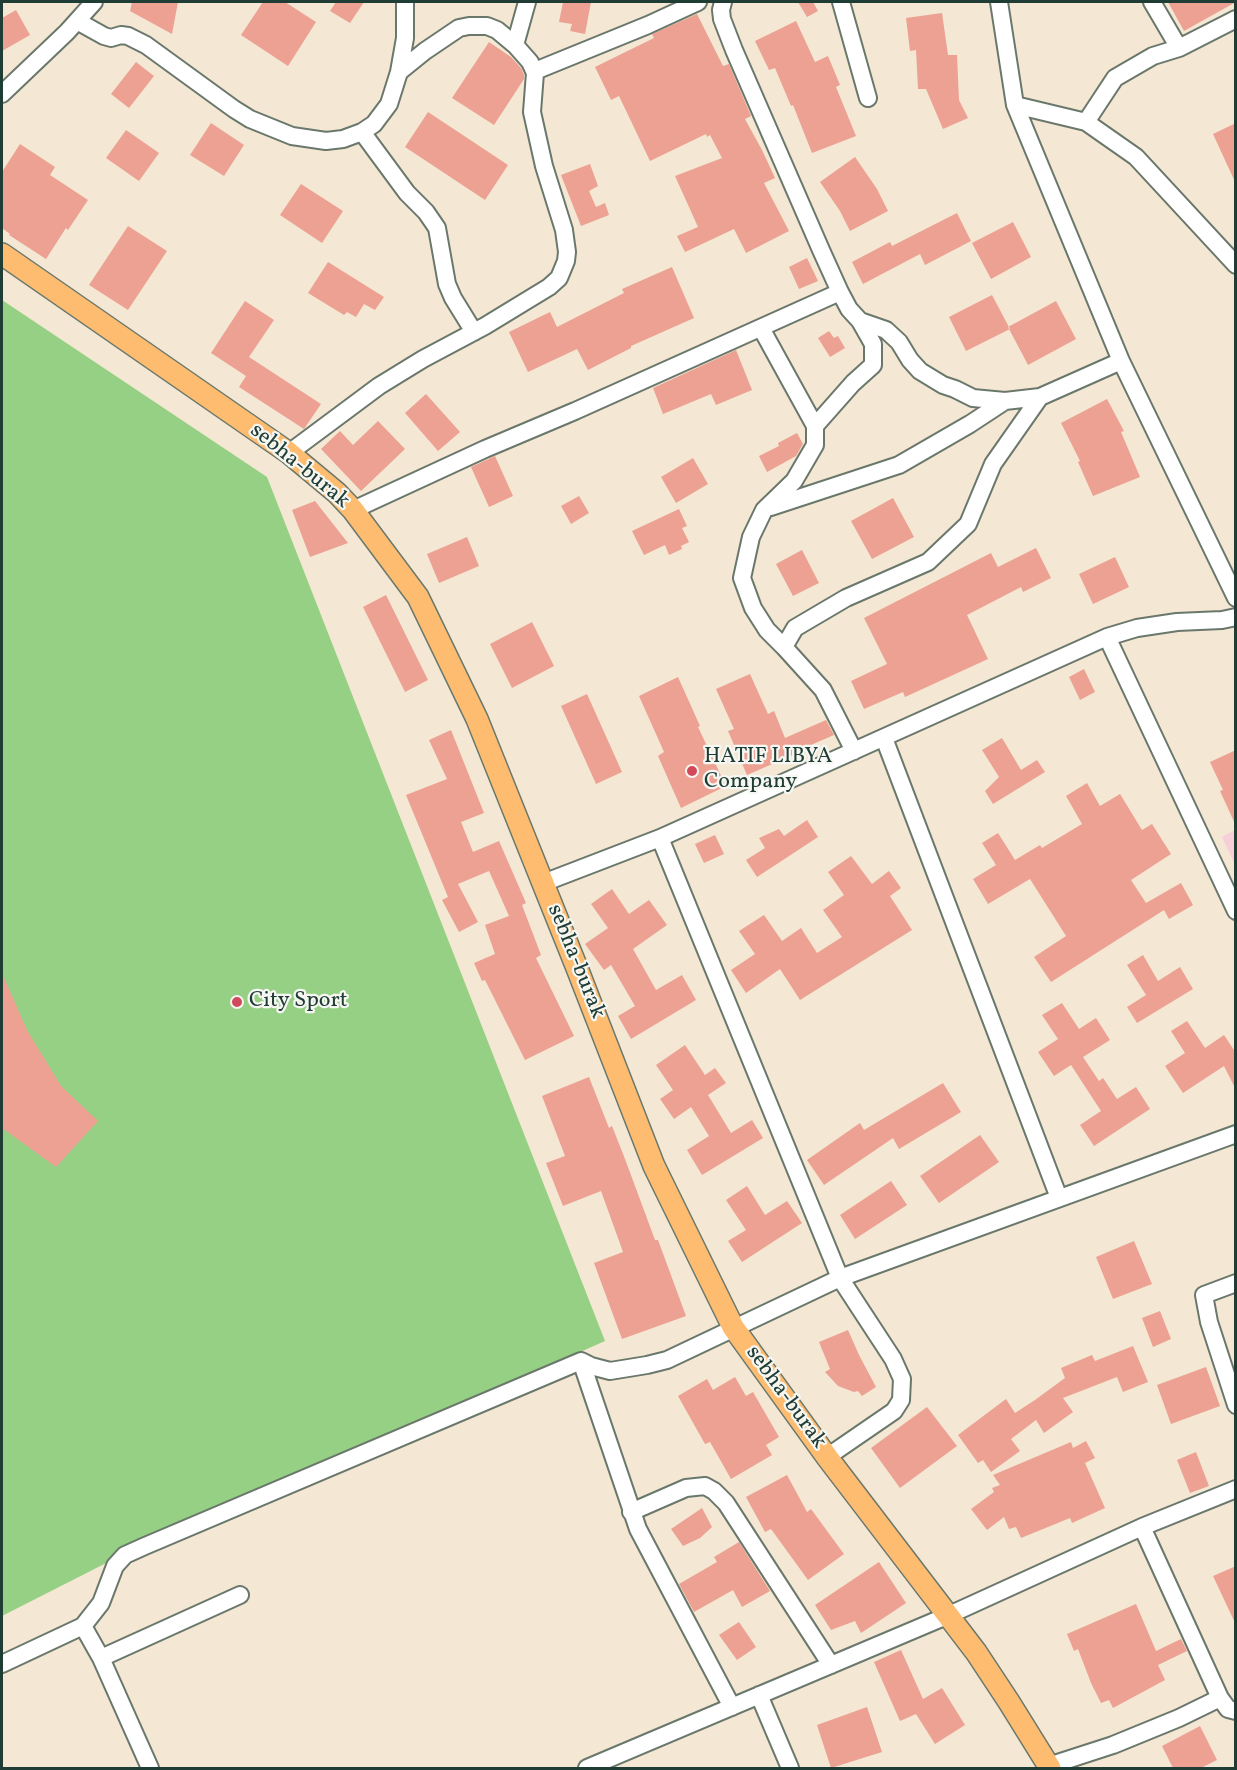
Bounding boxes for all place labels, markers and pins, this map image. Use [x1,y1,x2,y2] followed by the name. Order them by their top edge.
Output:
[704,745,832,796] place label: HATIF LIBYA Company
[685,764,699,778] marker: HATIF LIBYA Company
[249,989,347,1015] place label: City Sport
[230,995,244,1009] marker: City Sport

